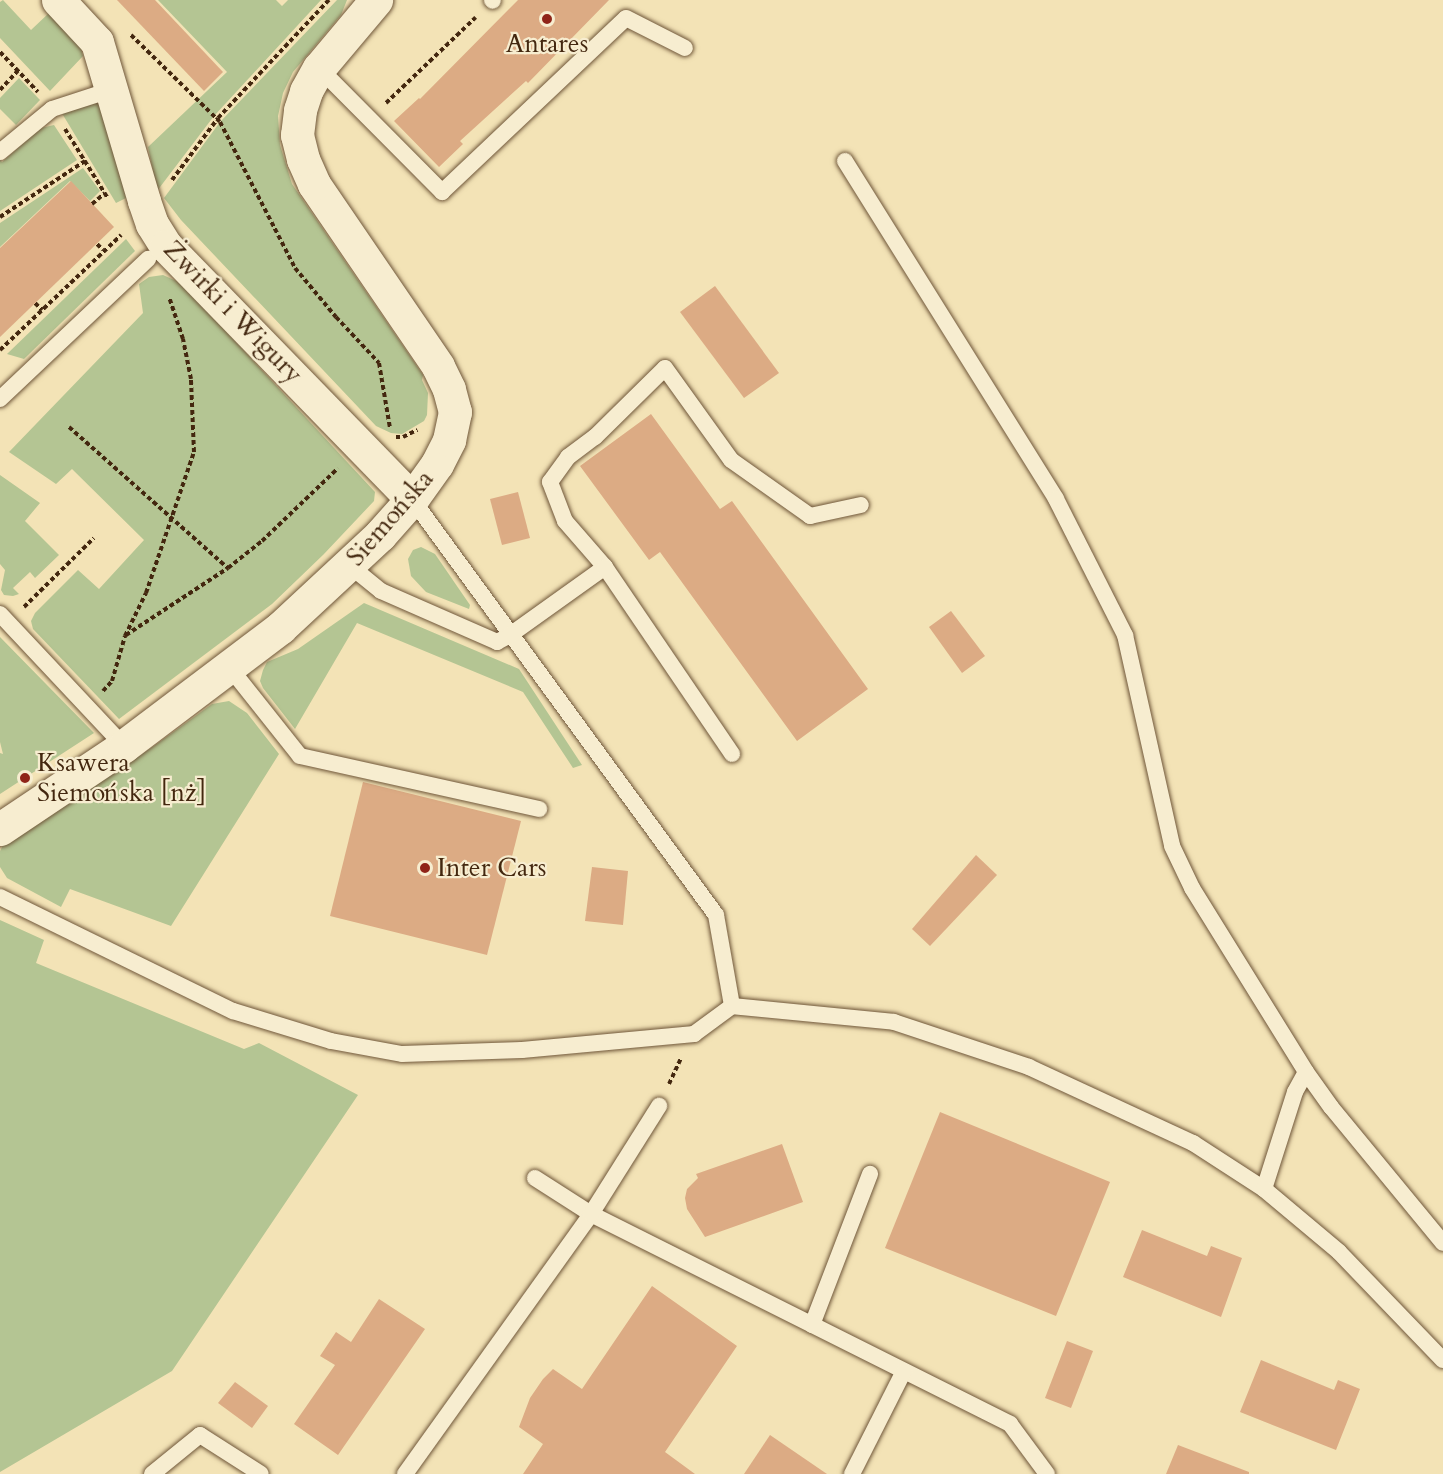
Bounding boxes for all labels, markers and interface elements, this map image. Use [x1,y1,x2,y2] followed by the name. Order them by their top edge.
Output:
[540,12,554,26] marker: Antares
[506,28,588,60] place label: Antares
[157,234,309,390] street label: Żwirki i Wigury
[340,464,440,572] street label: Siemońska
[37,747,206,808] place label: Ksawera Siemońska [nż]
[18,771,32,785] marker: Ksawera Siemońska [nż]
[437,852,546,884] place label: Inter Cars
[418,861,432,875] marker: Inter Cars

